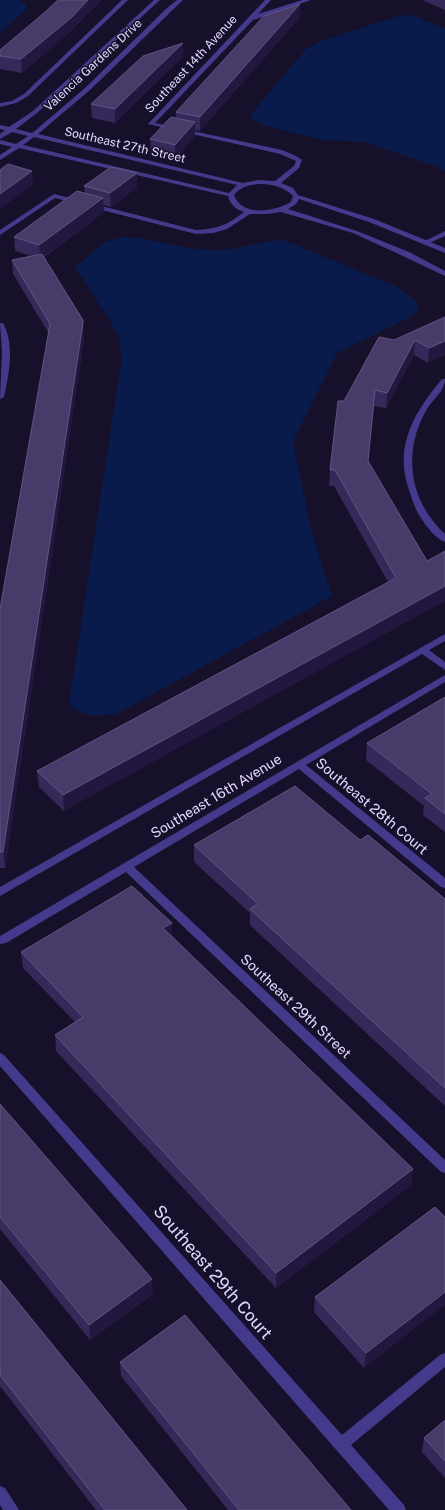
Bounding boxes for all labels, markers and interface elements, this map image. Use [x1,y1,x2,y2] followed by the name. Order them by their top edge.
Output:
[142,12,240,116] street label: Southeast 14th Avenue
[41,16,145,114] street label: Valencia Gardens Drive
[63,124,187,166] street label: Southeast 27th Street
[148,751,284,841] street label: Southeast 16th Avenue
[313,755,431,857] street label: Southeast 28th Court
[237,951,355,1061] street label: Southeast 29th Street
[149,1201,277,1343] street label: Southeast 29th Court

